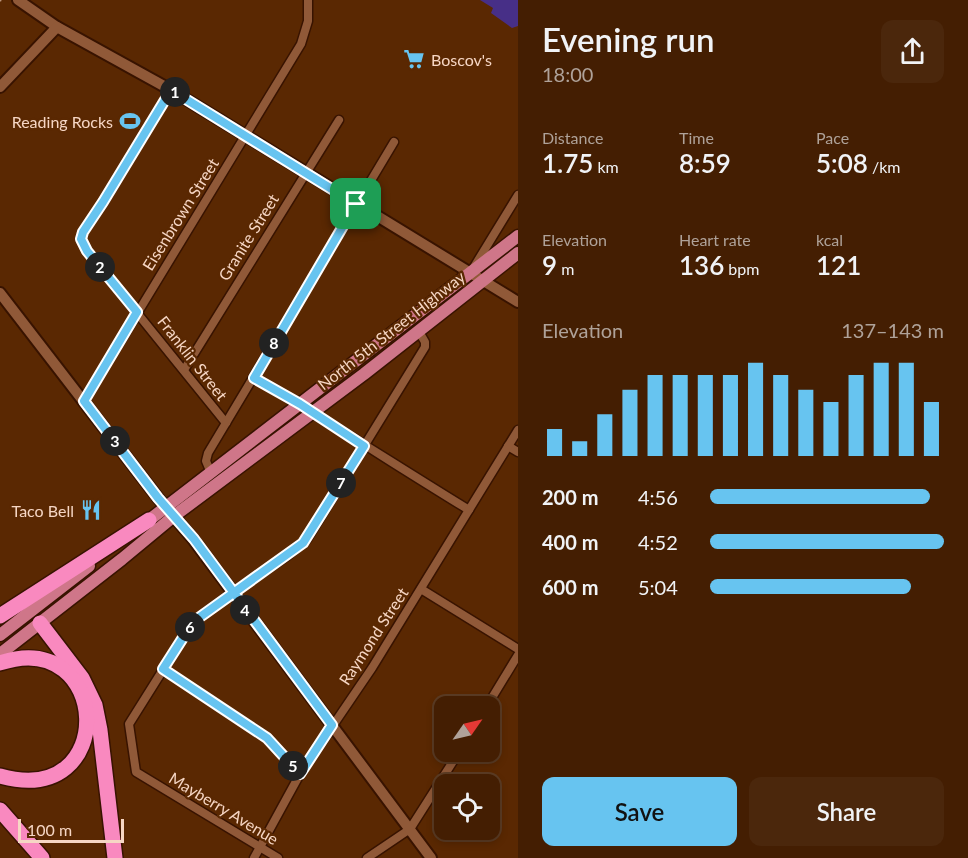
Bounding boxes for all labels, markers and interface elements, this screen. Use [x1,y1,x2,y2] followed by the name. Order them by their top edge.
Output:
[542,19,715,59] text: Evening run
[881,20,944,83] button: share
[402,47,426,71] supermarket icon: Boscov's
[431,50,492,69] place label: Boscov's
[542,62,593,86] text: 18:00
[160,77,190,107] pin: 1
[170,82,180,101] text: 1
[118,109,142,133] sports icon: Reading Rocks
[12,112,113,131] place label: Reading Rocks
[542,128,603,147] text: Distance
[679,128,714,147] text: Time
[816,128,849,147] text: Pace
[542,147,593,179] text: 1.75
[679,147,731,179] text: 8:59
[816,147,868,179] text: 5:08
[138,154,222,274] street label: Eisenbrown Street
[593,157,619,176] text: km
[868,157,900,176] text: /km
[330,178,381,229] pin
[339,187,372,220] icon: arrive
[214,190,282,284] street label: Granite Street
[542,230,607,249] text: Elevation
[679,230,751,249] text: Heart rate
[816,230,843,249] text: kcal
[542,249,557,281] text: 9
[679,249,724,281] text: 136
[816,249,861,281] text: 121
[85,252,115,282] pin: 2
[95,257,105,276] text: 2
[557,259,574,278] text: m
[724,259,759,278] text: bpm
[314,266,469,393] street label: North 5th Street Highway
[154,312,232,404] street label: Franklin Street
[542,318,623,342] text: Elevation
[841,318,944,342] text: 137–143 m
[259,328,289,358] pin: 8
[269,333,279,352] text: 8
[100,426,130,456] pin: 3
[110,431,120,450] text: 3
[326,468,356,498] pin: 7
[336,473,346,492] text: 7
[542,485,598,509] text: 200 m
[638,485,678,509] text: 4:56
[79,498,103,522] restaurant icon: Taco Bell
[12,501,74,520] place label: Taco Bell
[542,530,598,554] text: 400 m
[638,530,678,554] text: 4:52
[542,575,598,599] text: 600 m
[638,575,678,599] text: 5:04
[334,584,412,688] street label: Raymond Street
[230,595,260,625] pin: 4
[240,600,250,619] text: 4
[175,612,205,642] pin: 6
[185,617,195,636] text: 6
[434,696,500,762] north arrow
[434,696,500,840] map controls
[278,751,308,781] pin: 5
[288,756,298,775] text: 5
[166,768,282,848] street label: Mayberry Avenue
[434,774,500,840] button: locate
[542,777,737,846] button: Save
[749,777,944,846] button: Share
[18,816,124,844] scale bar
[27,820,72,839] text: 100 m

